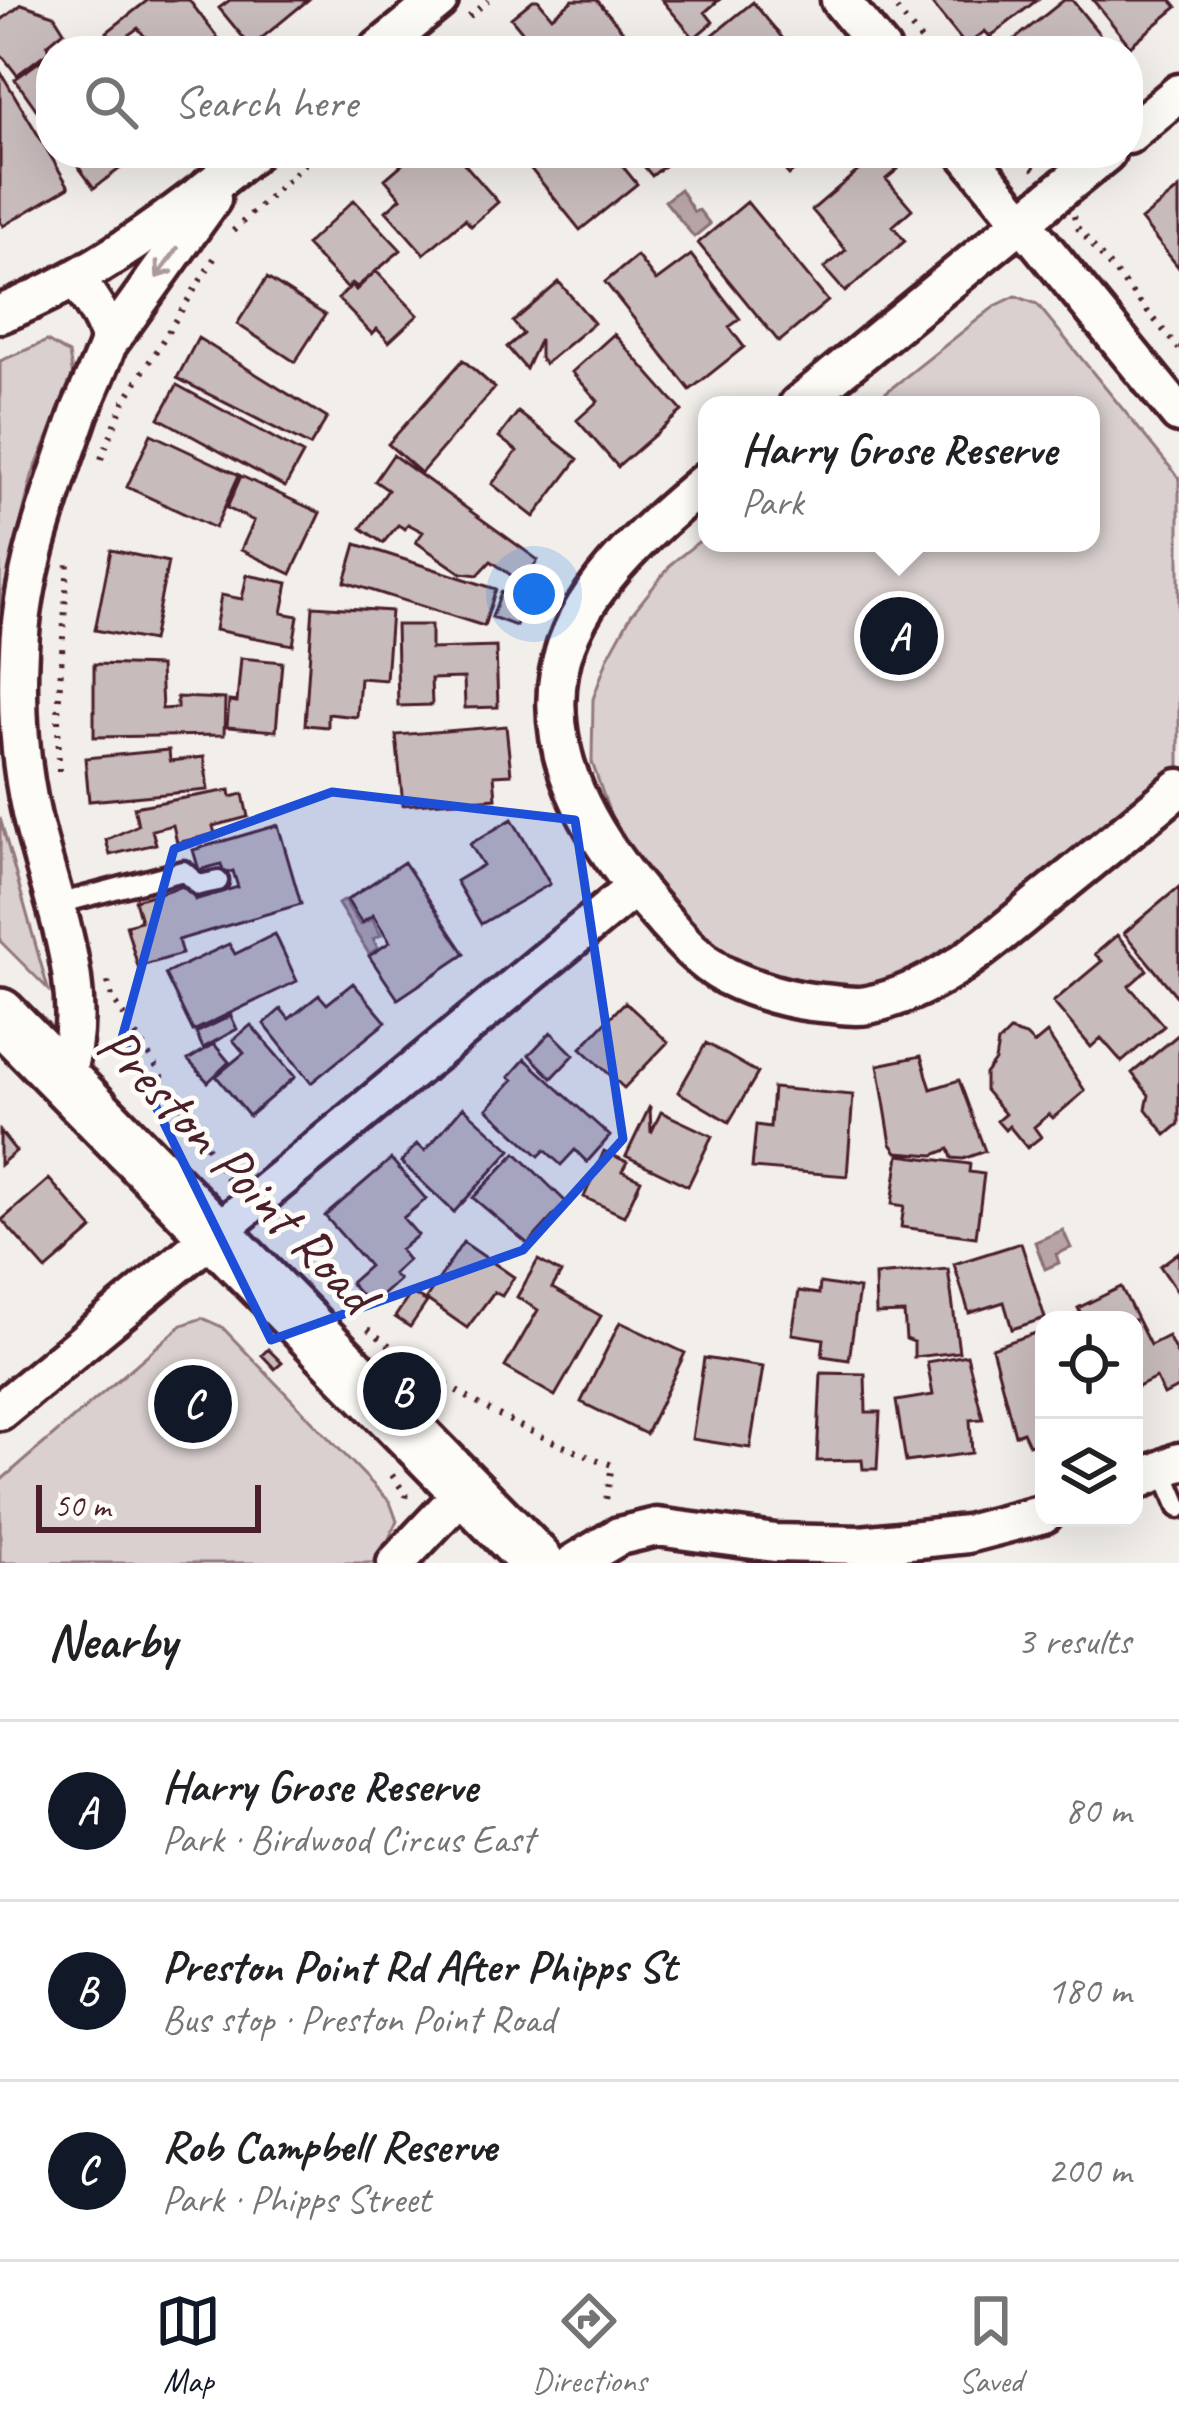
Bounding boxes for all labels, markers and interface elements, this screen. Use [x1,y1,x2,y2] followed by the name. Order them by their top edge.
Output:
[36,36,1143,168] search box
[78,69,144,135] icon: search
[174,74,357,131] text: Search here
[155,246,180,279] one-way arrow
[698,396,1100,552] popup
[741,421,1057,478] text: Harry Grose Reserve
[741,478,803,527] text: Park
[504,564,564,624] your location
[860,591,938,681] pin: A
[82,1010,398,1333] street label: Preston Point Road
[1035,1311,1143,1527] map controls
[1035,1311,1143,1419] button: locate
[363,1346,441,1436] pin: B
[154,1359,232,1449] pin: C
[1035,1419,1143,1527] button: layers
[36,1479,261,1532] scale bar
[54,1485,110,1527] text: 50 m
[48,1609,176,1673] text: Nearby
[1017,1617,1131,1666] text: 3 results
[162,1758,477,1815] text: Harry Grose Reserve
[77,1786,97,1835] text: A
[1065,1786,1131,1835] text: 80 m
[162,1815,534,1864] text: Park · Birdwood Circus East
[162,1938,676,1995] text: Preston Point Rd After Phipps St
[77,1966,97,2015] text: B
[1047,1966,1131,2015] text: 180 m
[162,1995,555,2044] text: Bus stop · Preston Point Road
[162,2118,496,2175] text: Rob Campbell Reserve
[78,2146,96,2195] text: C
[1047,2146,1131,2195] text: 200 m
[162,2175,430,2224] text: Park · Phipps Street
[155,2288,221,2402] tab: Map
[532,2288,647,2402] tab: Directions
[958,2288,1024,2402] tab: Saved

